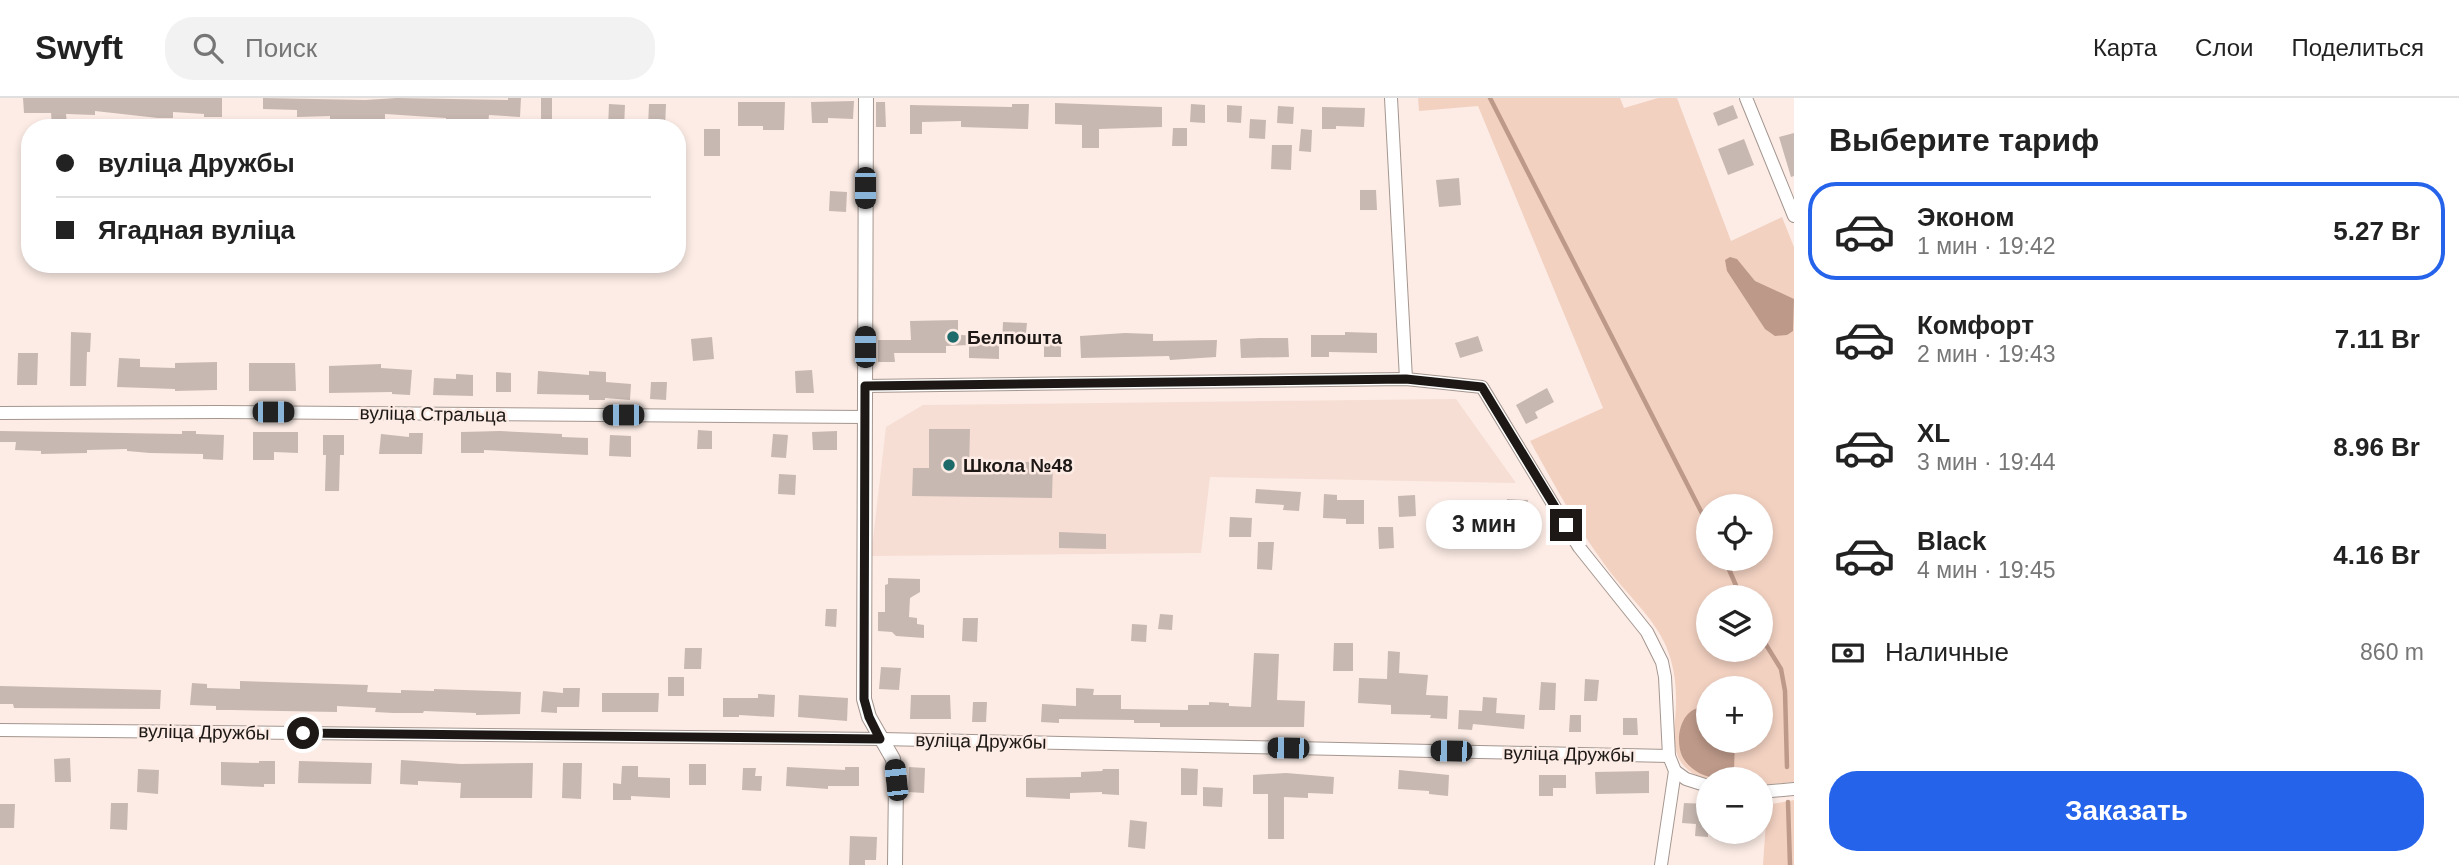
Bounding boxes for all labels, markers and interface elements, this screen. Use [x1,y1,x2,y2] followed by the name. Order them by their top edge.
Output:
[165,17,655,80] search box
[35,29,123,66] text: Swyft
[189,29,227,67] icon: search
[245,33,317,63] text: Поиск
[2093,34,2157,61] text: Карта
[2195,34,2253,61] text: Слои
[2291,34,2424,61] text: Поделиться
[1829,122,2099,158] text: Выберите тариф
[98,148,295,178] text: вуліца Дружбы
[855,167,876,209] car
[1833,200,1896,263] icon: car
[1917,202,2015,232] text: Эконом
[98,215,295,245] text: Ягадная вуліца
[2333,216,2420,246] text: 5.27 Br
[1917,233,2056,259] text: 1 мин · 19:42
[1833,308,1896,371] icon: car
[1917,310,2034,340] text: Комфорт
[2335,324,2420,354] text: 7.11 Br
[855,326,876,368] car
[967,327,1063,348] place label: Белпошта
[945,329,961,345] marker: Белпошта
[1917,341,2056,367] text: 2 мин · 19:43
[253,402,295,423] car
[359,402,507,426] street label: вуліца Стральца
[603,405,645,426] car
[1833,416,1896,479] icon: car
[1917,418,1950,448] text: XL
[2333,432,2420,462] text: 8.96 Br
[1917,449,2056,475] text: 3 мин · 19:44
[963,455,1073,476] place label: Школа №48
[941,457,957,473] marker: Школа №48
[1696,494,1773,844] map controls
[1696,494,1773,571] button: locate
[1426,500,1542,550] callout: 3 мин
[1550,509,1582,541] route end
[1452,511,1516,537] text: 3 мин
[1833,524,1896,587] icon: car
[1917,526,1986,556] text: Black
[2333,540,2420,570] text: 4.16 Br
[1917,557,2056,583] text: 4 мин · 19:45
[1696,585,1773,662] button: layers
[1829,634,1867,672] icon: cash
[1885,637,2009,667] text: Наличные
[2360,639,2424,665] text: 860 m
[1696,676,1773,753] button: +
[287,717,319,749] route start
[138,720,270,744] street label: вуліца Дружбы
[915,729,1047,753] street label: вуліца Дружбы
[1267,737,1310,759] car
[1430,740,1473,762] car
[1503,742,1635,766] street label: вуліца Дружбы
[884,758,909,802] car
[1696,767,1773,844] button: −
[1829,771,2424,851] button: Заказать

